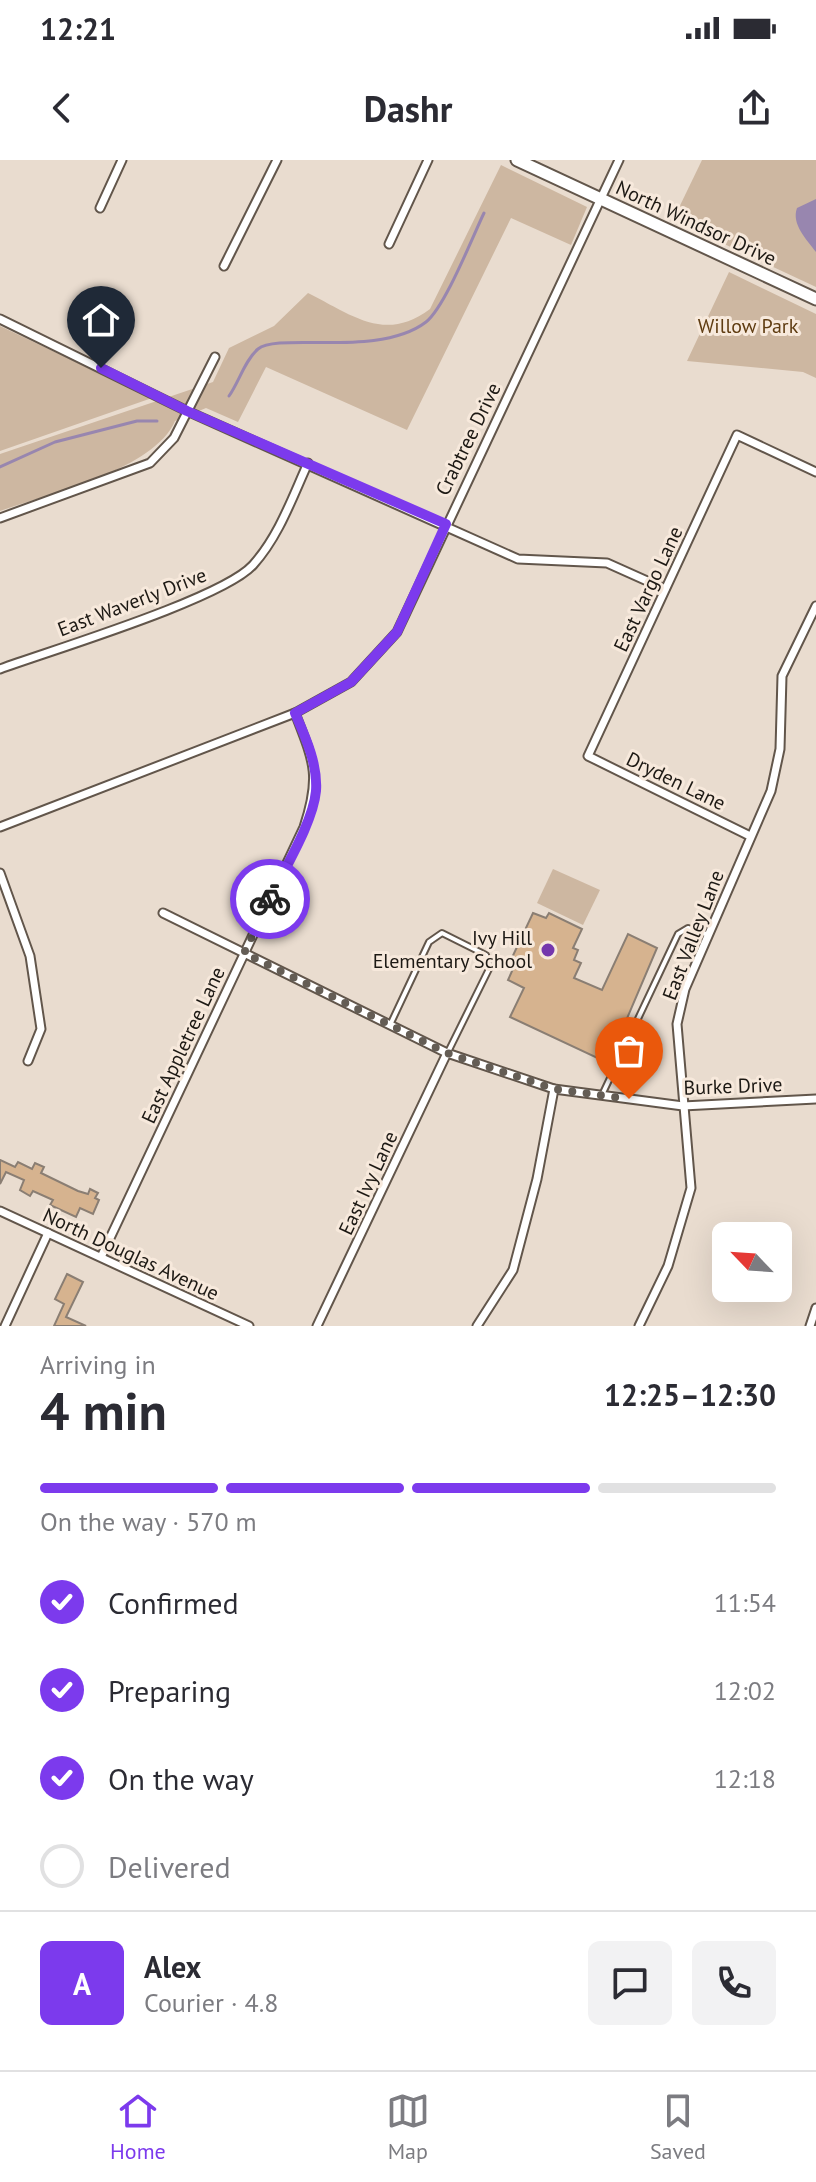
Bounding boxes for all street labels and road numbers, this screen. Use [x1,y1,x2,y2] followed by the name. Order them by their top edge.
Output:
[612,174,780,272] street label: North Windsor Drive
[429,378,507,500] street label: Crabtree Drive
[608,522,688,656] street label: East Vargo Lane
[54,562,210,642] street label: East Waverly Drive
[622,746,730,816] street label: Dryden Lane
[656,866,730,1004] street label: East Valley Lane
[135,963,231,1127] street label: East Appletree Lane
[683,1071,783,1101] street label: Burke Drive
[333,1127,403,1239] street label: East Ivy Lane
[39,1202,223,1306] street label: North Douglas Avenue

